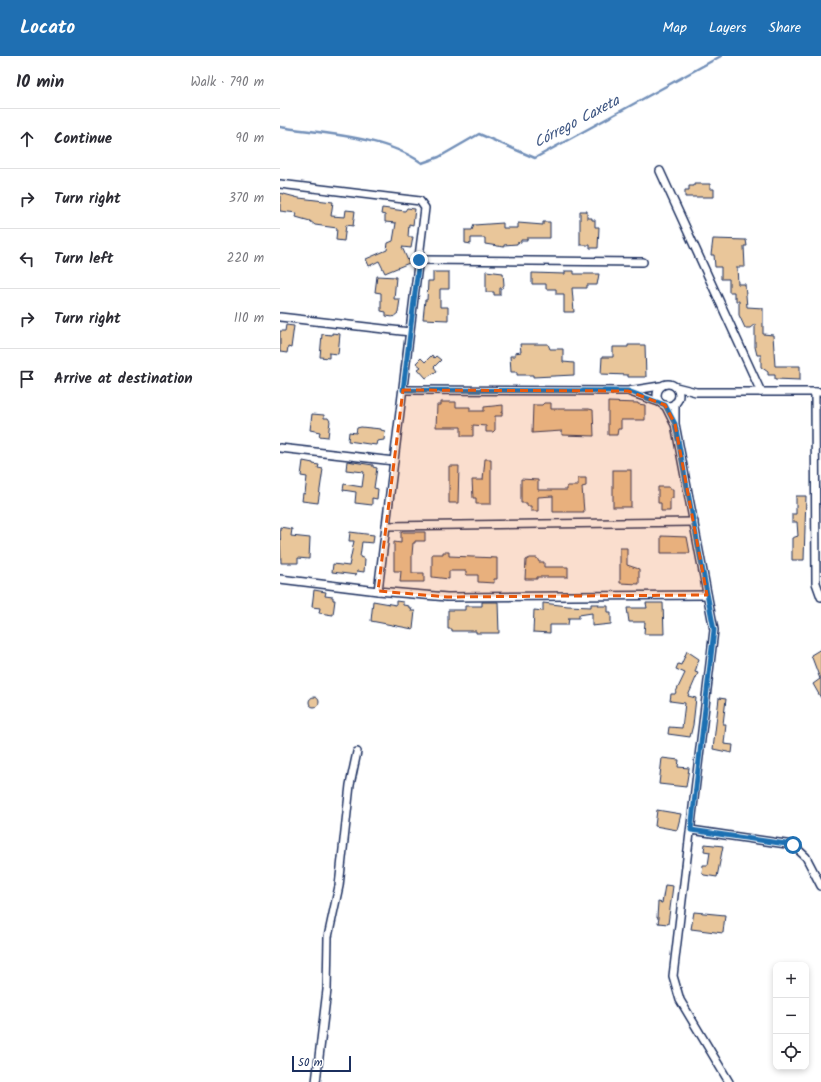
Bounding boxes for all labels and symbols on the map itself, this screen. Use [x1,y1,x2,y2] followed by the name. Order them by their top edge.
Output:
[530,89,625,155] water label: Córrego Caxeta
[410,251,428,269] route end
[784,836,802,854] route start
[292,1054,351,1073] scale bar

